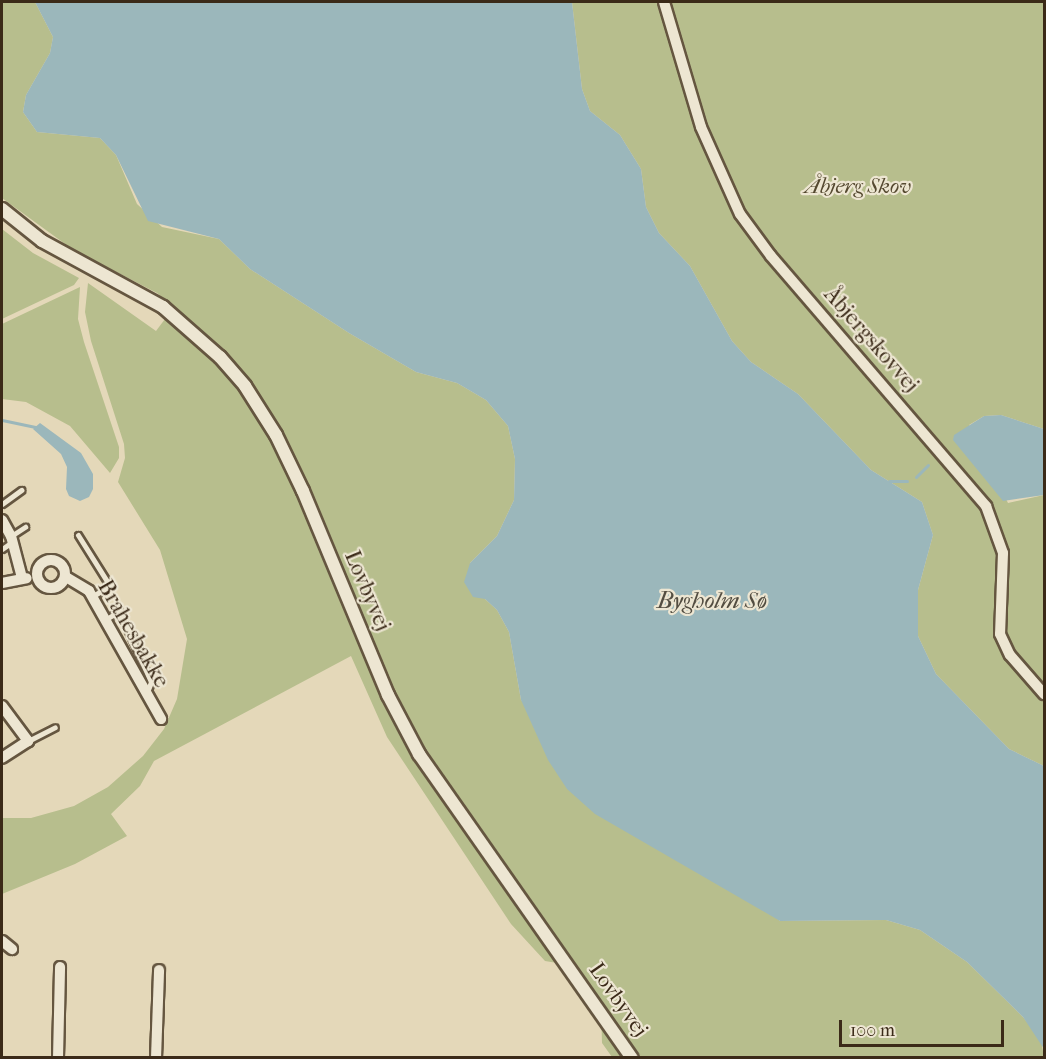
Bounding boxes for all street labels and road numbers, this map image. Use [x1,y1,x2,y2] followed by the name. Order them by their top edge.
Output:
[818,282,924,398] street label: Åbjergskovvej
[338,547,396,635] street label: Lovbyvej
[92,575,174,693] street label: Brahesbakke
[583,958,653,1042] street label: Lovbyvej

